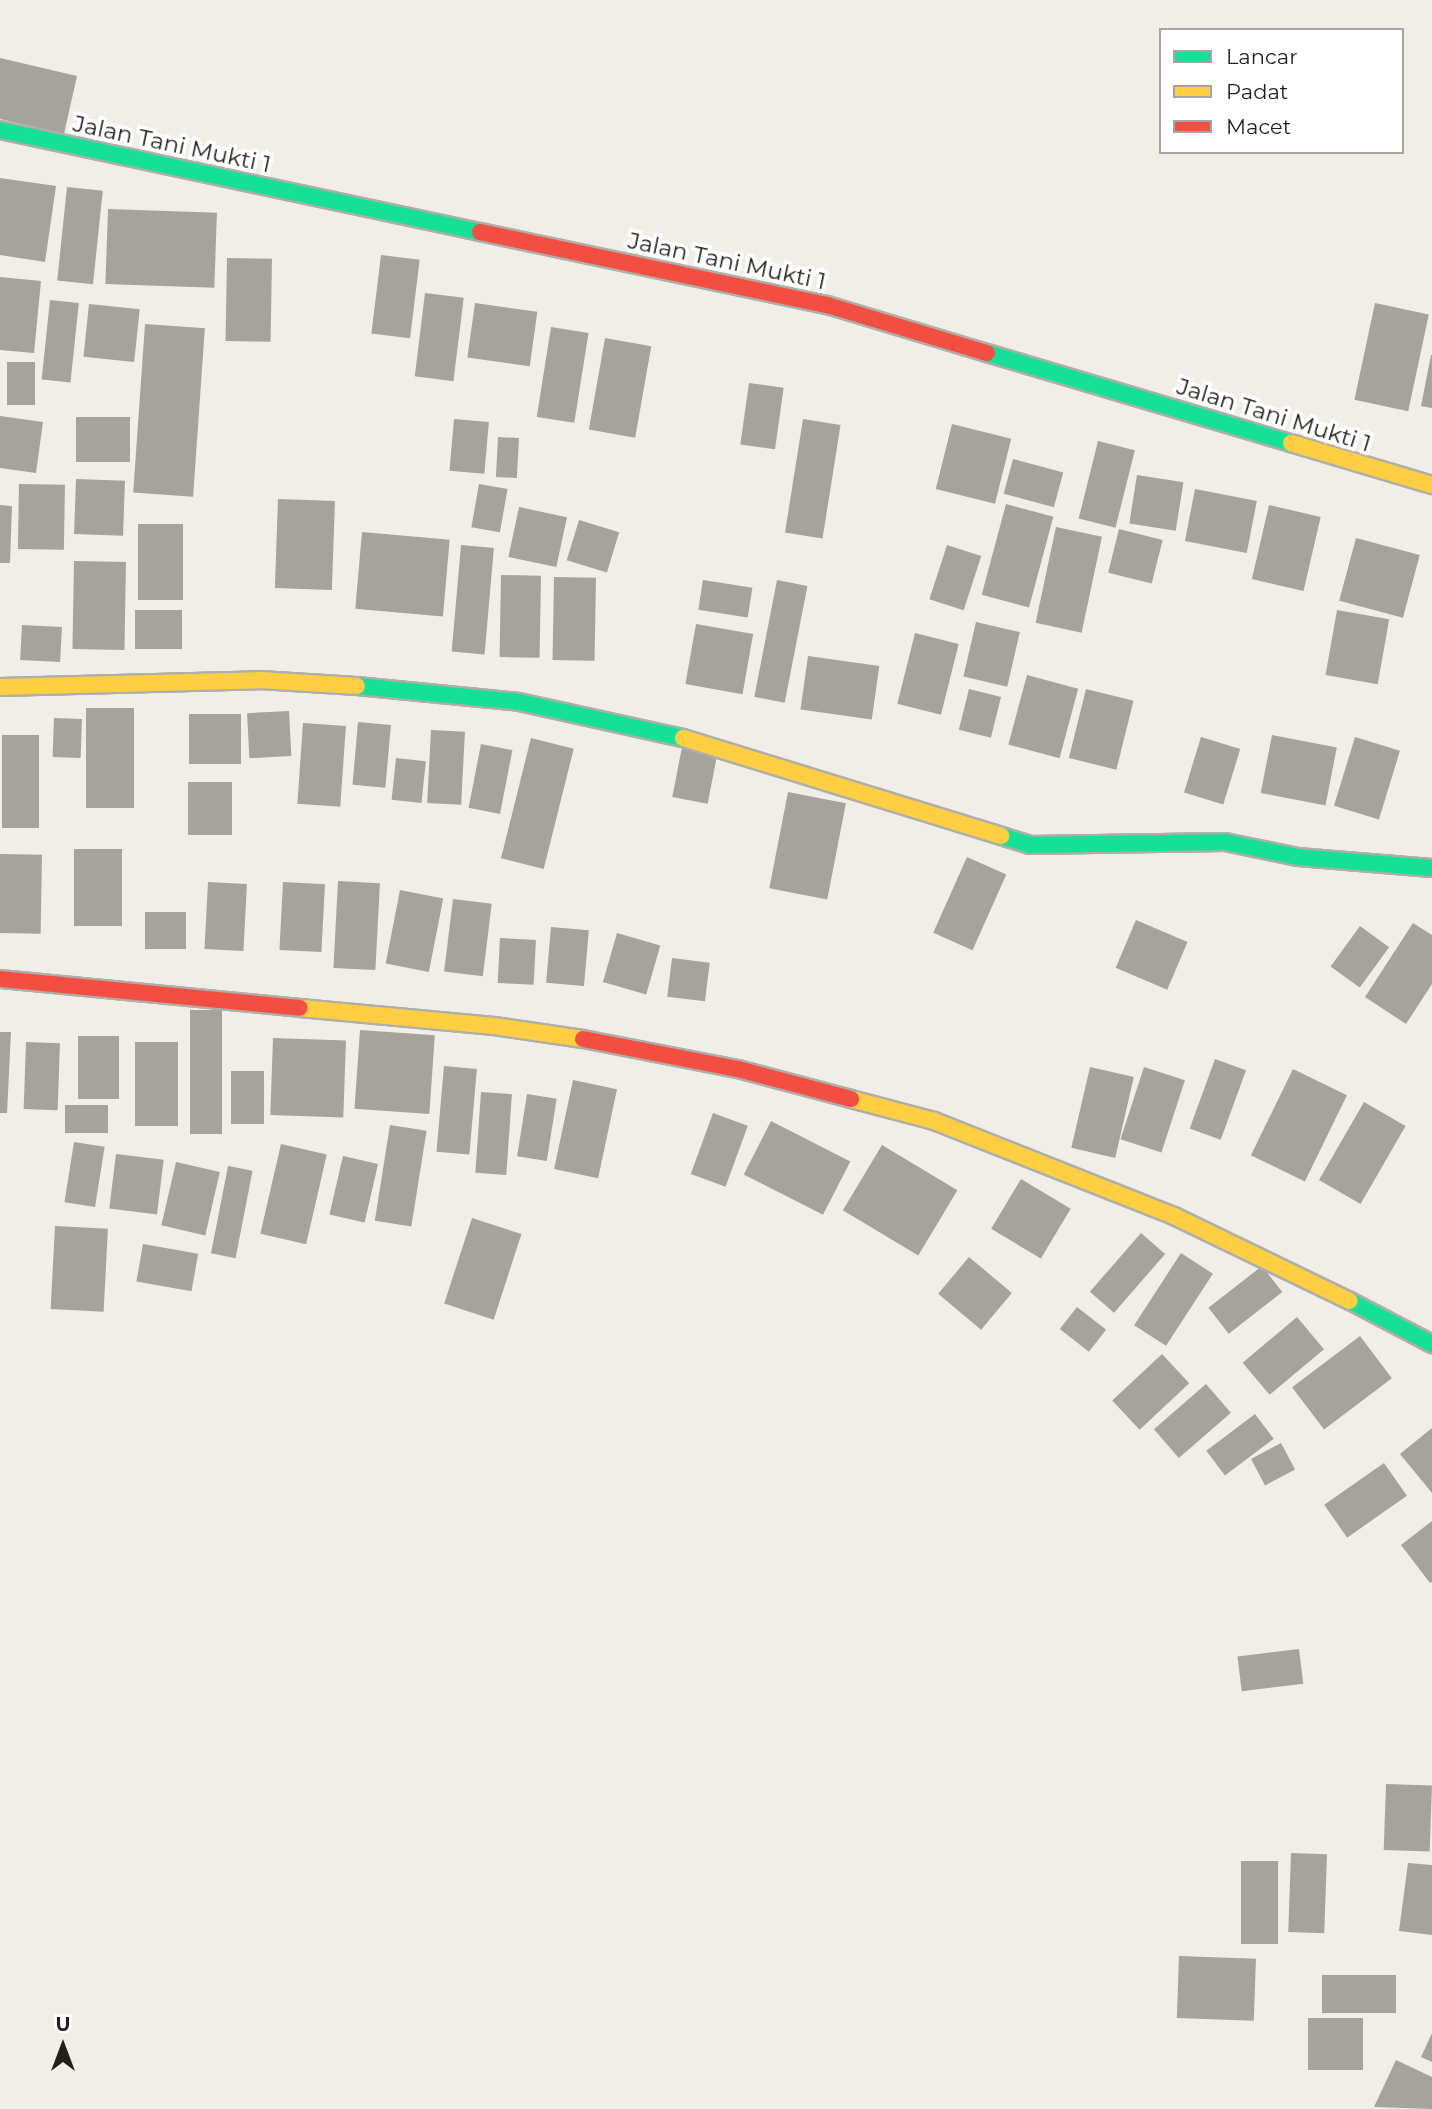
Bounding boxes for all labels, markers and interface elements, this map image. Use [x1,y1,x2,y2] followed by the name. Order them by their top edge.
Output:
[1159,28,1404,154] legend
[1226,44,1298,69] text: Lancar
[1226,79,1288,104] text: Padat
[71,110,273,178] street label: Jalan Tani Mukti 1
[1226,114,1291,139] text: Macet
[626,227,828,295] street label: Jalan Tani Mukti 1
[1174,372,1374,458] street label: Jalan Tani Mukti 1
[28,2011,98,2081] north arrow
[56,2013,70,2036] text: U

